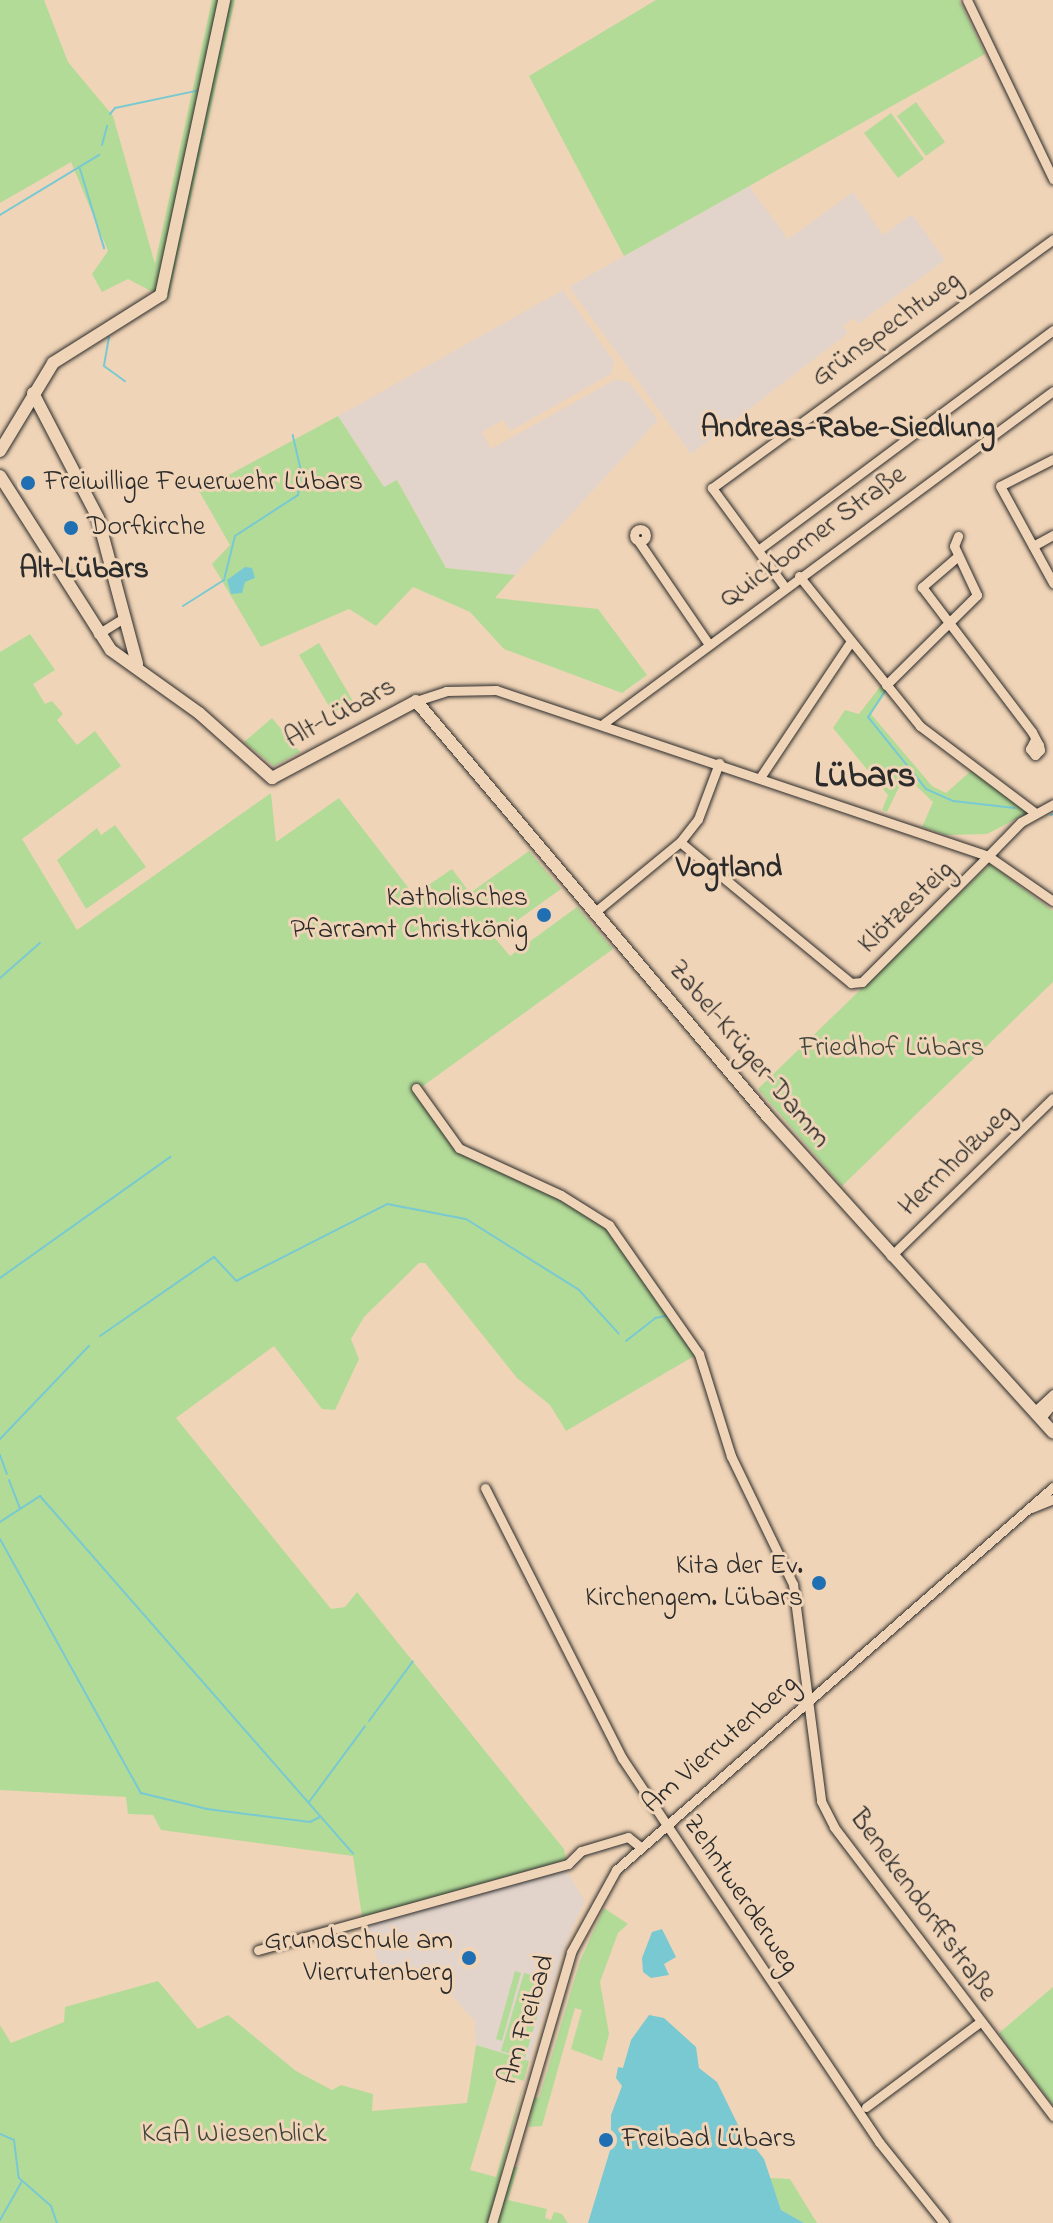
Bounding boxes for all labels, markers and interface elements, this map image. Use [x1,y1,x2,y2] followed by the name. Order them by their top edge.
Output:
[806,264,968,396] street label: Grünspechtweg
[701,411,995,447] district label: Andreas-Rabe-Siedlung
[714,459,914,617] street label: Quickborner Straße
[44,466,363,500] place label: Freiwillige Feuerwehr Lübars
[19,474,37,492] marker: Freiwillige Feuerwehr Lübars
[87,511,205,545] place label: Dorfkirche
[62,519,80,537] marker: Dorfkirche
[19,552,149,588] district label: Alt-Lübars
[280,671,402,757] street label: Alt-Lübars
[814,756,916,800] district label: Lübars
[676,851,782,887] district label: Vogtland
[852,854,962,962] street label: Klötzesteig
[290,882,528,948] place label: Katholisches Pfarramt Christkönig
[535,906,553,924] marker: Katholisches Pfarramt Christkönig
[660,954,836,1156] street label: Zabel-Krüger-Damm
[800,1032,984,1066] park label: Friedhof Lübars
[892,1098,1022,1224] street label: Herrnholzweg
[585,1550,803,1616] place label: Kita der Ev. Kirchengem. Lübars
[810,1574,828,1592] marker: Kita der Ev. Kirchengem. Lübars
[636,1668,806,1822] street label: Am Vierrutenberg
[841,1803,1003,2009] street label: Benekendorffstraße
[674,1809,806,1981] street label: Zehntwerderweg
[264,1925,453,1991] place label: Grundschule am Vierrutenberg
[460,1949,478,1967] marker: Grundschule am Vierrutenberg
[492,1951,564,2089] street label: Am Freibad
[141,2118,327,2152] park label: KGA Wiesenblick
[622,2123,796,2157] place label: Freibad Lübars
[597,2131,615,2149] marker: Freibad Lübars

